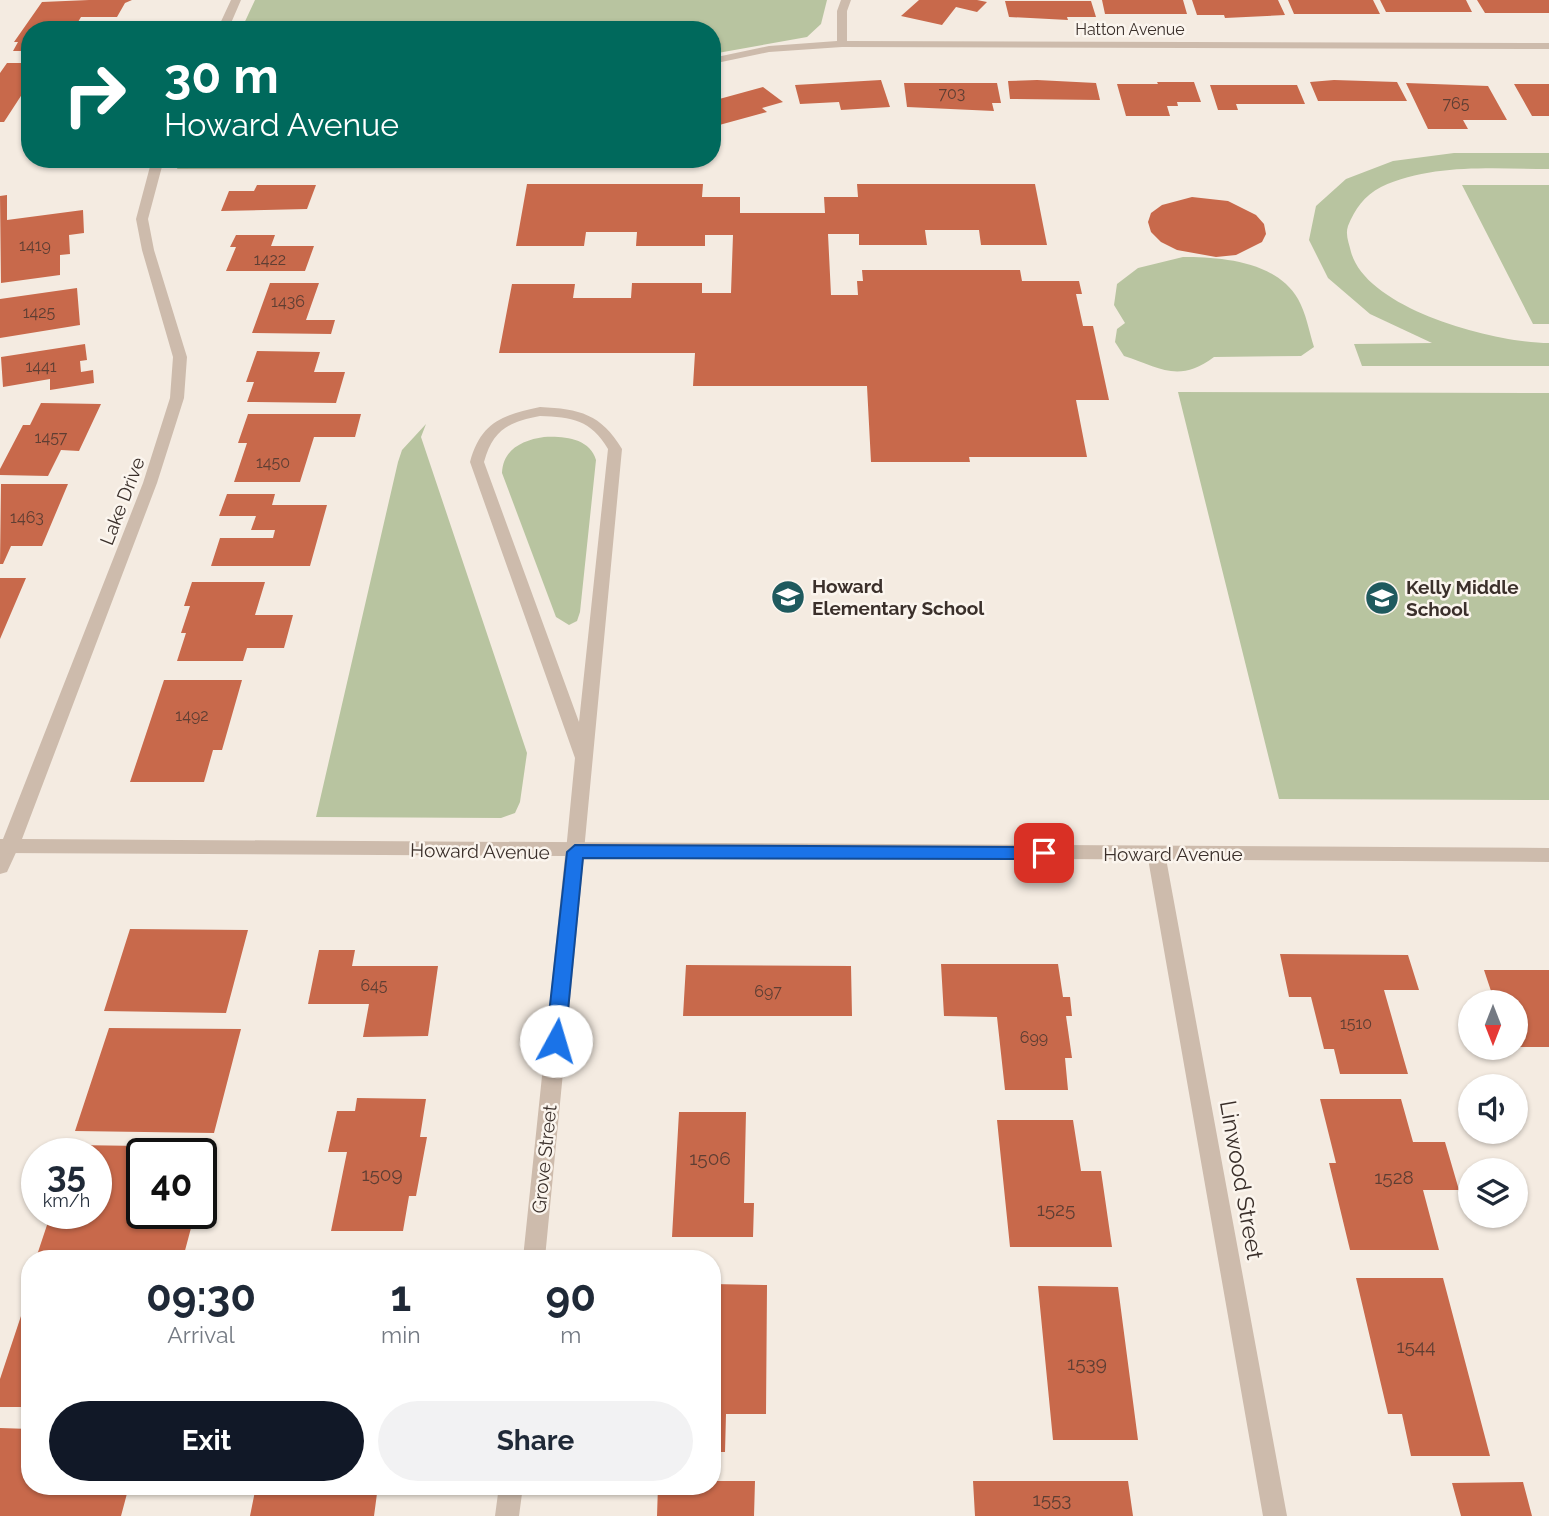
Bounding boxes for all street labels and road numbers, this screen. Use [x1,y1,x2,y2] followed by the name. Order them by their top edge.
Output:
[1075,20,1185,39] street label: Hatton Avenue
[95,454,149,548] street label: Lake Drive
[410,839,550,863] street label: Howard Avenue
[1103,843,1243,865] street label: Howard Avenue
[1215,1098,1269,1262] street label: Linwood Street
[527,1103,561,1215] street label: Grove Street

